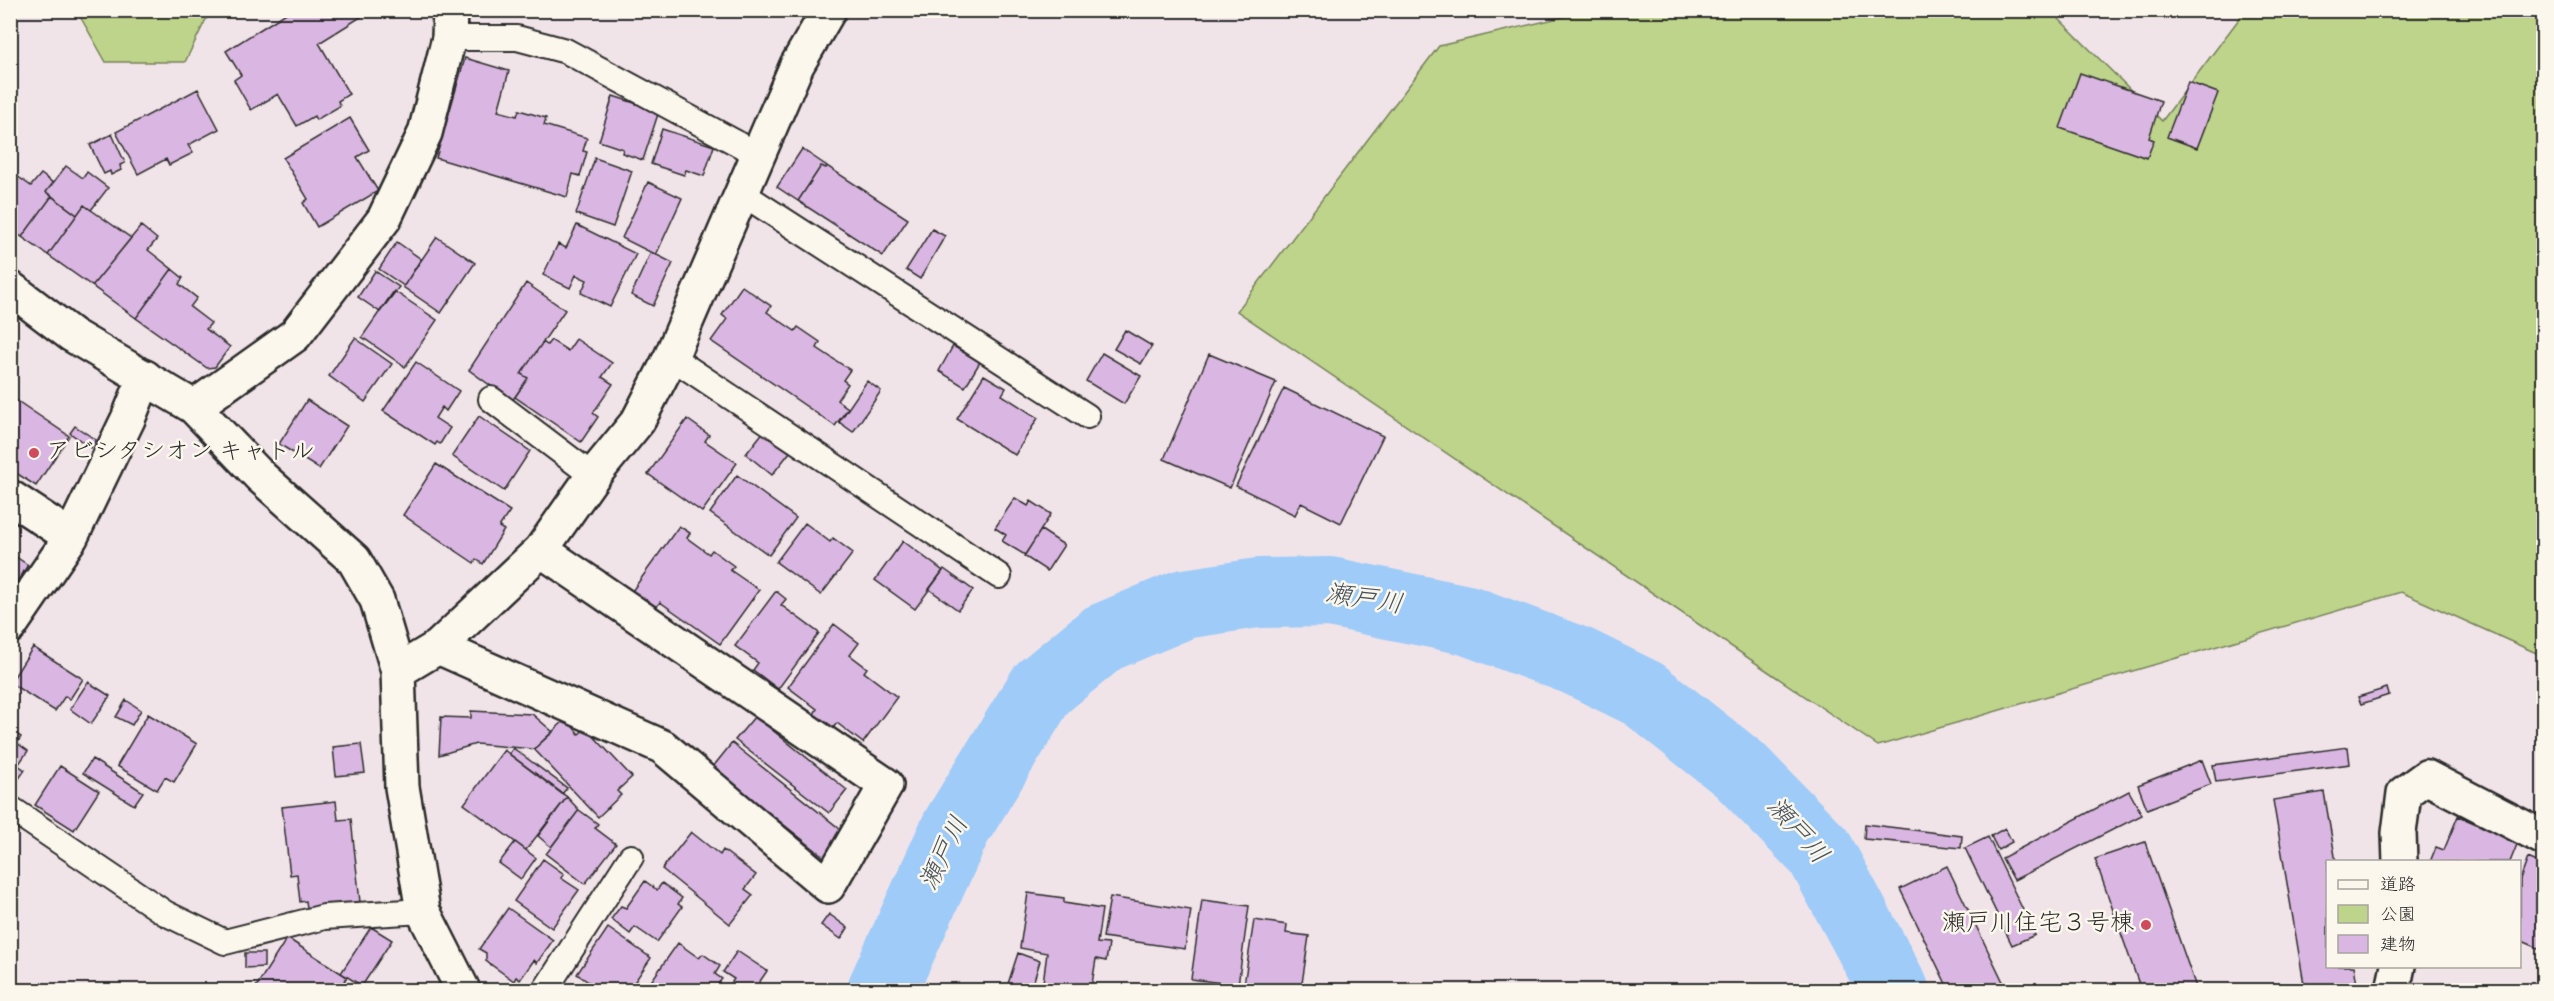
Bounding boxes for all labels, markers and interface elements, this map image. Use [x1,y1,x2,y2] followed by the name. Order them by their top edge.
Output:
[46,436,315,470] place label: アビシタシオン キャトル
[27,446,41,460] marker: アビシタシオン キャトル
[1323,577,1405,625] water label: 瀬戸川
[1756,790,1836,874] water label: 瀬戸川
[912,811,980,897] water label: 瀬戸川
[2326,860,2521,968] legend
[2380,874,2416,899] text: 道路
[2380,904,2416,929] text: 公園
[1942,908,2134,942] place label: 瀬戸川住宅３号棟
[2139,918,2153,932] marker: 瀬戸川住宅３号棟
[2380,934,2416,959] text: 建物

